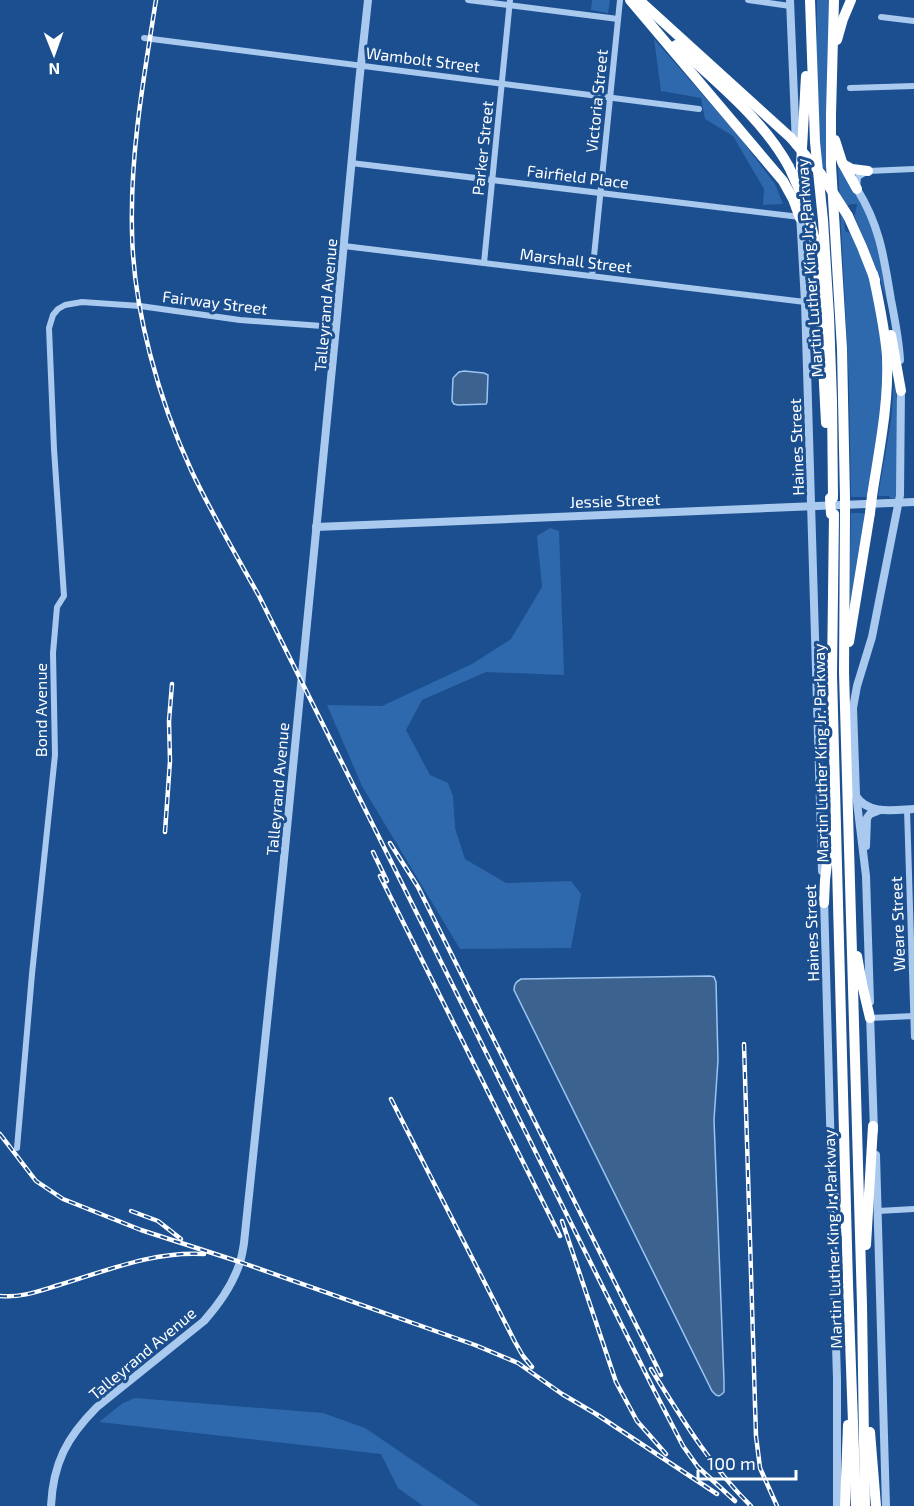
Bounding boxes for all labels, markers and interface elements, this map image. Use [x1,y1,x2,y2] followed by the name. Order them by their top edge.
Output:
[24,24,84,84] north arrow
[365,43,481,75] street label: Wambolt Street
[581,48,611,154] street label: Victoria Street
[48,60,60,79] text: N
[468,100,496,196] street label: Parker Street
[792,157,826,378] street label: Martin Luther King Jr. Parkway
[526,160,630,192] street label: Fairfield Place
[310,238,340,372] street label: Talleyrand Avenue
[519,244,633,276] street label: Marshall Street
[161,286,269,318] street label: Fairway Street
[785,398,807,496] street label: Haines Street
[569,489,661,511] street label: Jessie Street
[809,643,831,863] street label: Martin Luther King Jr. Parkway
[31,663,50,757] street label: Bond Avenue
[262,722,292,856] street label: Talleyrand Avenue
[886,876,908,972] street label: Weare Street
[800,884,822,982] street label: Haines Street
[819,1129,845,1349] street label: Martin Luther King Jr. Parkway
[85,1303,199,1403] street label: Talleyrand Avenue
[698,1443,796,1481] scale bar
[707,1452,756,1474] text: 100 m

